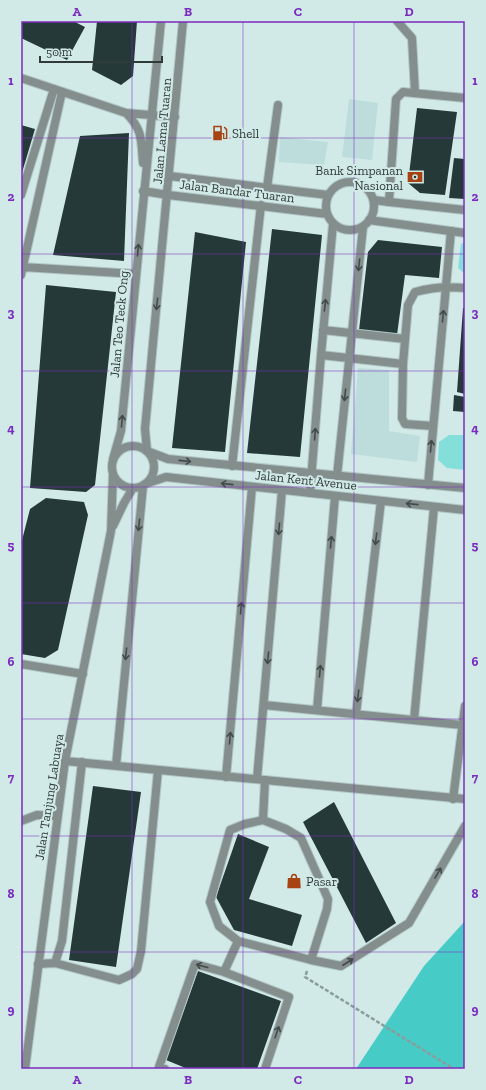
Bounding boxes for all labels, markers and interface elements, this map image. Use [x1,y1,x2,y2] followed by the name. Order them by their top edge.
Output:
[73,4,82,19] text: A
[184,4,192,19] text: B
[294,4,302,19] text: C
[404,4,414,19] text: D
[40,38,162,64] scale bar
[46,45,73,59] text: 50 m
[8,73,14,88] text: 1
[472,73,478,88] text: 1
[150,77,174,185] street label: Jalan Lama Tuaran
[211,124,229,142] fuel station icon: Shell
[232,126,260,141] place label: Shell
[315,163,404,193] place label: Bank Simpanan Nasional
[406,168,424,186] bank icon: Bank Simpanan Nasional
[179,177,296,206] street label: Jalan Bandar Tuaran
[8,189,15,204] text: 2
[472,189,479,204] text: 2
[134,244,142,257] one-way arrow
[355,258,362,271] one-way arrow
[107,270,131,378] street label: Jalan Teo Teck Ong
[153,297,161,310] one-way arrow
[322,299,329,312] one-way arrow
[8,305,15,320] text: 3
[472,305,479,320] text: 3
[439,310,446,323] one-way arrow
[342,388,349,401] one-way arrow
[119,415,126,428] one-way arrow
[7,421,15,436] text: 4
[471,421,479,436] text: 4
[312,428,319,441] one-way arrow
[428,440,435,453] one-way arrow
[178,457,191,465] one-way arrow
[254,467,358,493] street label: Jalan Kent Avenue
[221,480,234,488] one-way arrow
[406,500,419,508] one-way arrow
[135,518,143,531] one-way arrow
[275,522,282,535] one-way arrow
[373,532,380,545] one-way arrow
[328,536,335,549] one-way arrow
[8,538,15,553] text: 5
[472,538,479,553] text: 5
[238,602,245,615] one-way arrow
[123,647,130,660] one-way arrow
[264,651,271,664] one-way arrow
[8,654,15,669] text: 6
[472,654,479,669] text: 6
[317,665,324,678] one-way arrow
[354,689,362,702] one-way arrow
[32,732,68,861] street label: Jalan Tanjung Labuaya
[226,732,233,745] one-way arrow
[8,770,15,785] text: 7
[472,770,479,785] text: 7
[434,867,442,879] one-way arrow
[285,872,303,890] shop icon: Pasar
[306,874,337,889] place label: Pasar
[7,886,15,901] text: 8
[471,886,479,901] text: 8
[342,958,353,966] one-way arrow
[195,962,208,969] one-way arrow
[8,1002,15,1017] text: 9
[472,1002,479,1017] text: 9
[274,1026,282,1038] one-way arrow
[73,1072,82,1087] text: A
[184,1072,192,1087] text: B
[294,1072,302,1087] text: C
[404,1072,414,1087] text: D

